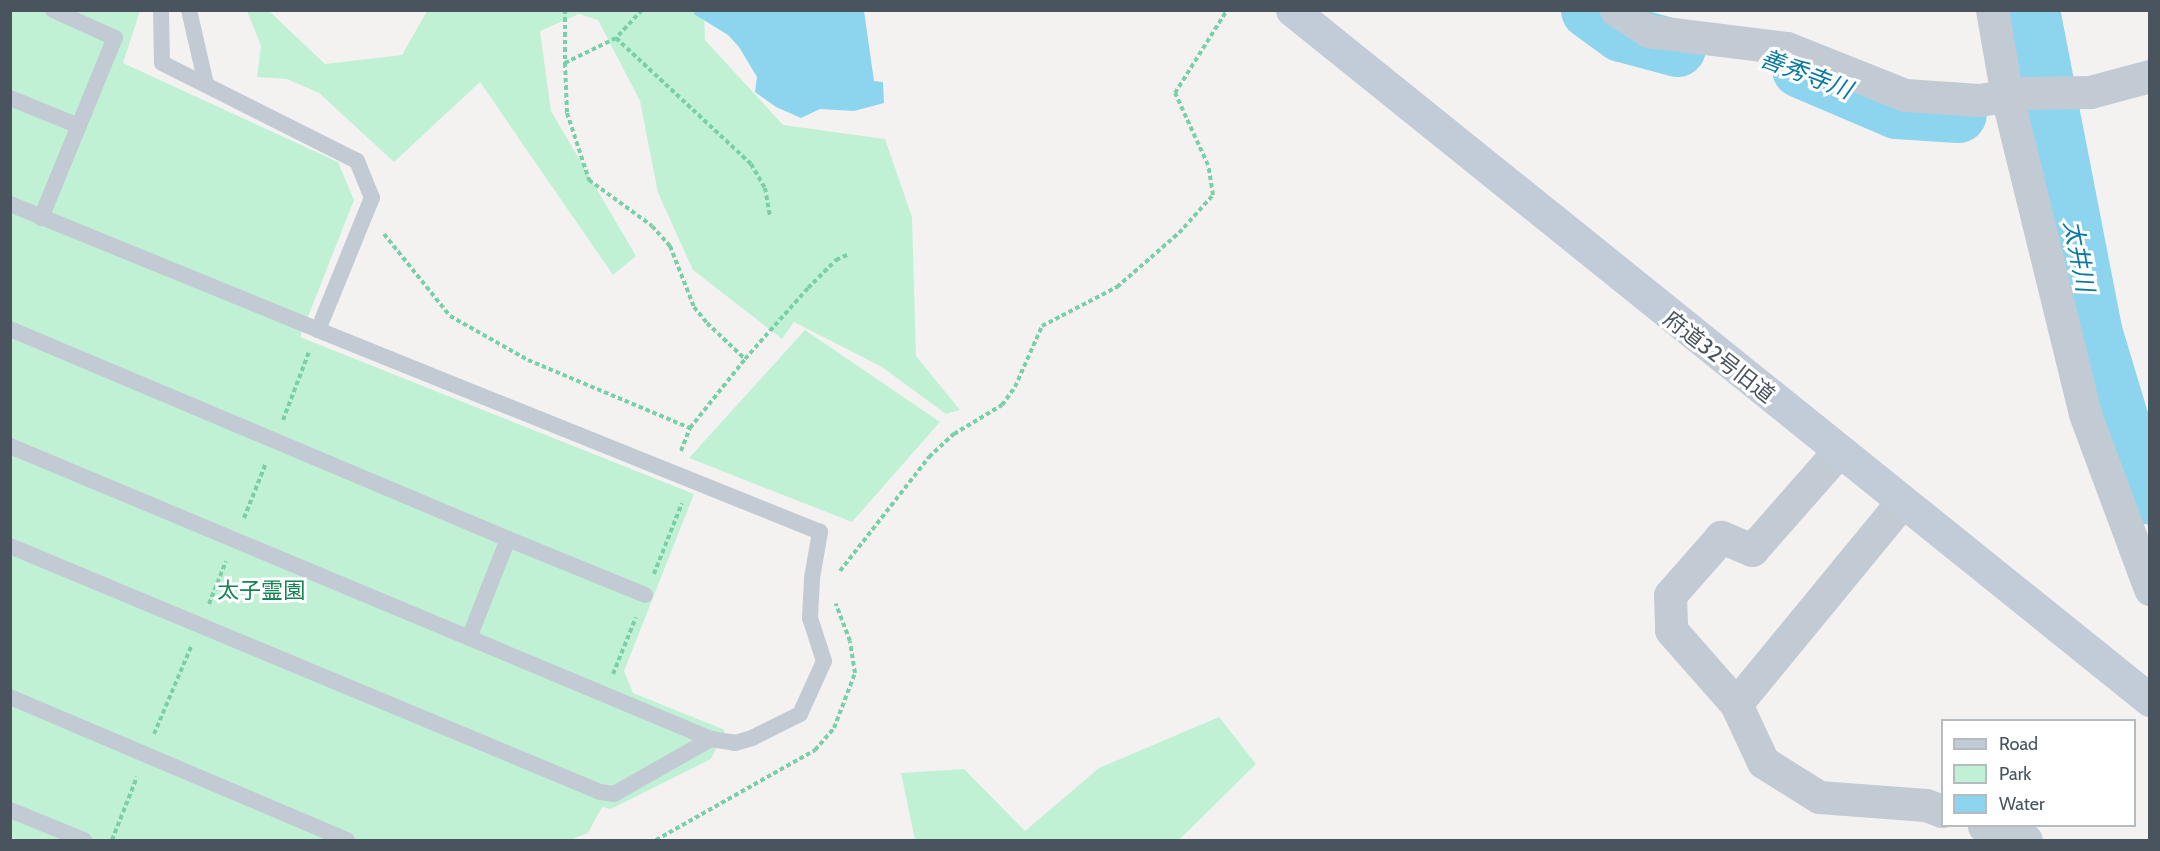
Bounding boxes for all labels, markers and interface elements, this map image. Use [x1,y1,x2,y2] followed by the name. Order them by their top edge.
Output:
[1756,43,1856,105] water label: 善秀寺川
[2058,218,2100,294] water label: 太井川
[1658,306,1780,408] street label: 府道32号旧道
[217,578,305,604] park label: 太子霊園
[1941,719,2136,827] legend
[1999,733,2038,755] text: Road
[1999,763,2031,785] text: Park
[1999,793,2045,815] text: Water

